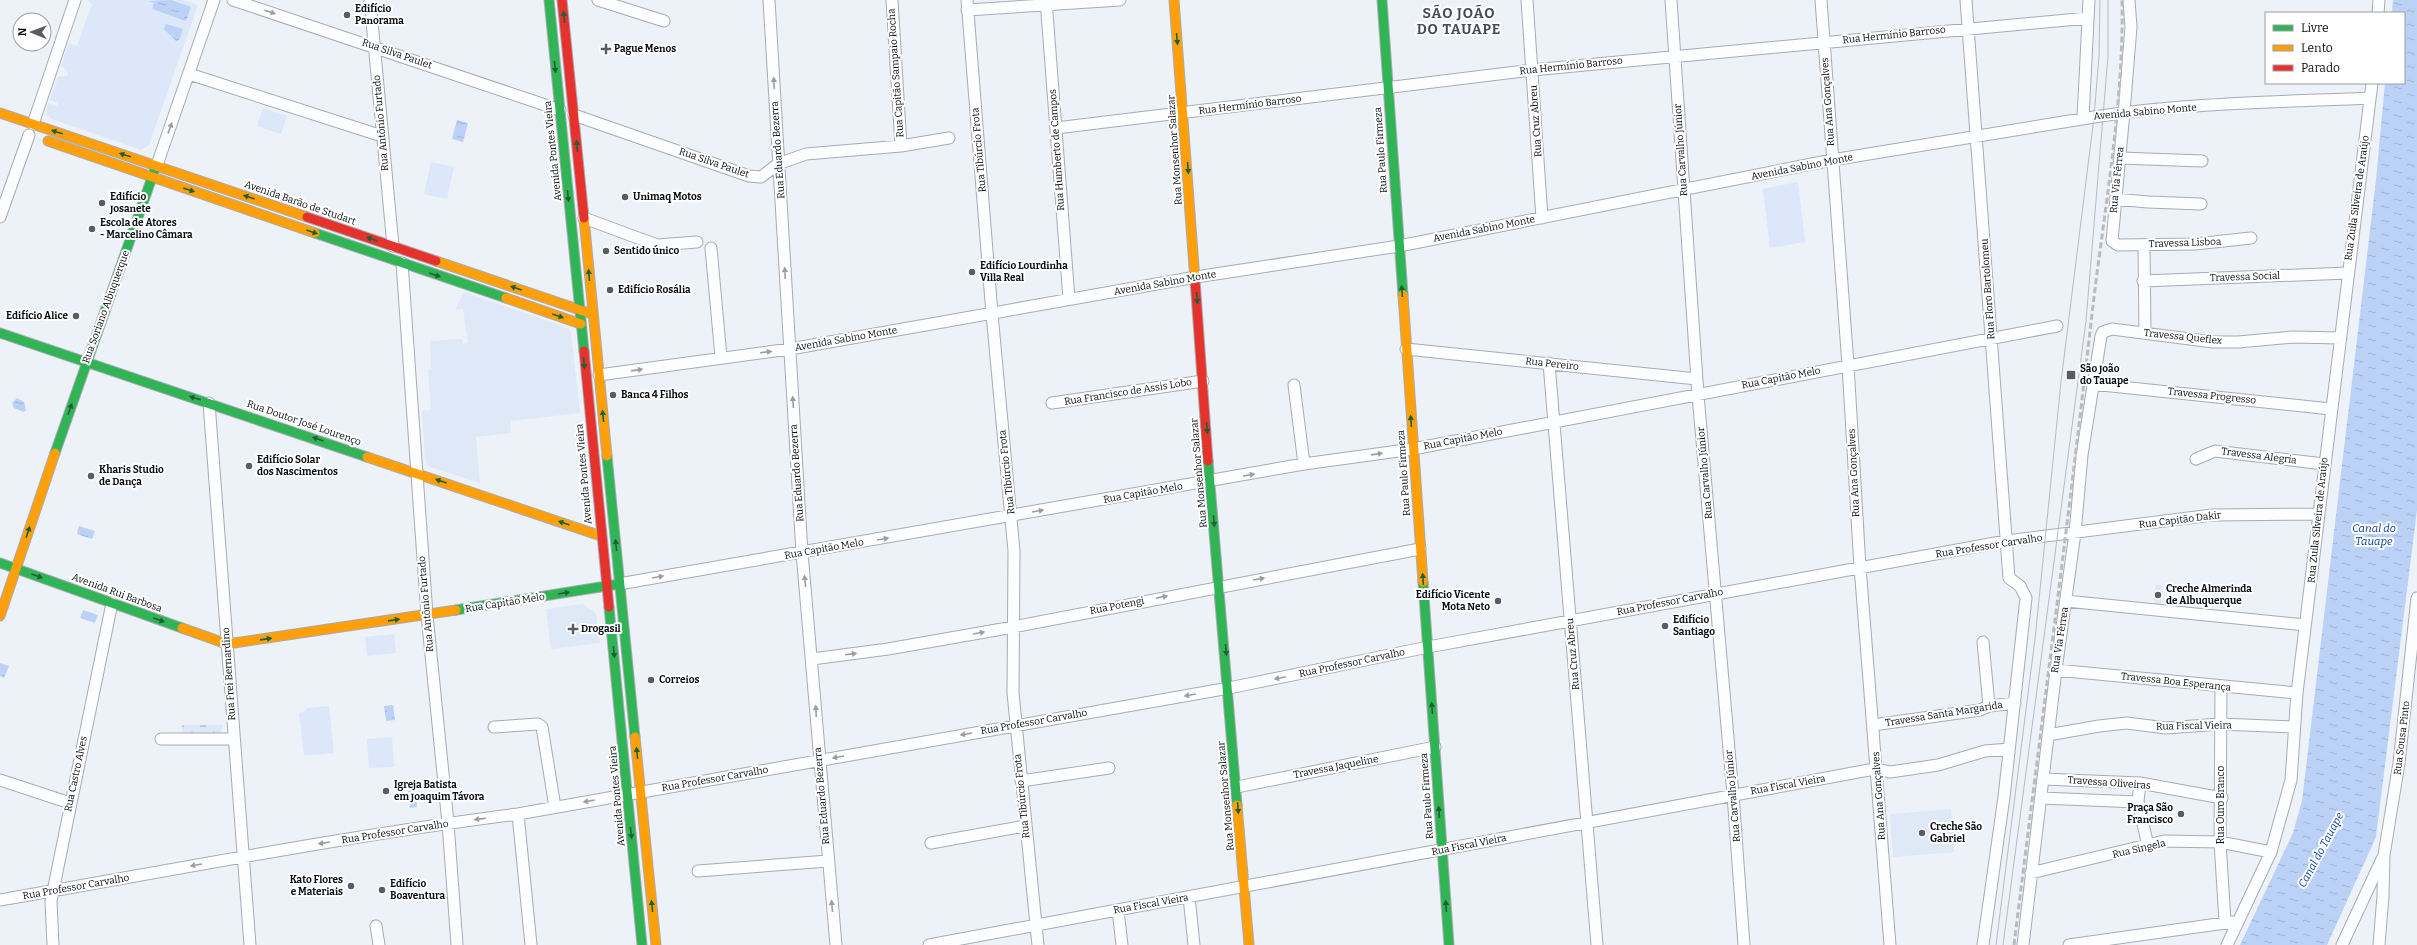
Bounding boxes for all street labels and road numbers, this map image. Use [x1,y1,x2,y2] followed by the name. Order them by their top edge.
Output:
[885,8,906,138] street label: Rua Capitão Sampaio Rocha
[1842,23,1946,46] street label: Rua Hermínio Barroso
[360,36,434,72] street label: Rua Silva Paulet
[1519,54,1623,77] street label: Rua Hermínio Barroso
[1819,57,1837,147] street label: Rua Ana Gonçalves
[370,74,391,172] street label: Rua Antônio Furtado
[1527,85,1545,157] street label: Rua Cruz Abreu
[1047,89,1067,211] street label: Rua Humberto de Campos
[1198,92,1302,117] street label: Rua Hermínio Barroso
[1165,94,1185,205] street label: Rua Monsenhor Salazar
[542,100,564,202] street label: Avenida Pontes Vieira
[769,100,787,199] street label: Rua Eduardo Bezerra
[2093,102,2197,122] street label: Avenida Sabino Monte
[1671,103,1690,197] street label: Rua Carvalho Júnior
[1372,106,1390,193] street label: Rua Paulo Firmeza
[968,107,989,193] street label: Rua Tibúrcio Frota
[2341,134,2372,261] street label: Rua Zuila Silveira de Araújo
[677,145,751,181] street label: Rua Silva Paulet
[2108,146,2127,214] street label: Rua Via Férrea
[1750,151,1854,183] street label: Avenida Sabino Monte
[243,178,358,228] street label: Avenida Barão de Studart
[1432,213,1536,245] street label: Avenida Sabino Monte
[2148,236,2222,250] street label: Travessa Lisboa
[1978,238,1998,340] street label: Rua Floro Bartolomeu
[80,249,132,365] street label: Rua Soriano Albuquerque
[1113,268,1217,298] street label: Avenida Sabino Monte
[2210,270,2280,284] street label: Travessa Social
[794,324,898,354] street label: Avenida Sabino Monte
[2143,327,2223,347] street label: Travessa Queflex
[1525,355,1580,373] street label: Rua Pereiro
[1740,364,1822,392] street label: Rua Capitão Melo
[1063,376,1193,408] street label: Rua Francisco de Assis Lobo
[2167,385,2257,407] street label: Travessa Progresso
[245,398,363,448] street label: Rua Doutor José Lourenço
[1188,417,1210,528] street label: Rua Monsenhor Salazar
[574,423,594,525] street label: Avenida Pontes Vieira
[788,423,806,522] street label: Rua Eduardo Bezerra
[1422,425,1504,453] street label: Rua Capitão Melo
[1694,426,1715,520] street label: Rua Carvalho Júnior
[1846,428,1862,518] street label: Rua Ana Gonçalves
[996,429,1017,515] street label: Rua Tibúrcio Frota
[1395,429,1413,516] street label: Rua Paulo Firmeza
[2221,445,2298,467] street label: Travessa Alegria
[2304,456,2331,583] street label: Rua Zuila Silveira de Araújo
[1102,480,1184,506] street label: Rua Capitão Melo
[2138,509,2222,531] street label: Rua Capitão Dakir
[1935,532,2044,560] street label: Rua Professor Carvalho
[783,536,865,562] street label: Rua Capitão Melo
[415,555,436,653] street label: Rua Antônio Furtado
[70,571,164,615] street label: Avenida Rui Barbosa
[1616,586,1724,618] street label: Rua Professor Carvalho
[464,591,546,615] street label: Rua Capitão Melo
[1089,595,1145,617] street label: Rua Potengi
[2049,605,2071,674] street label: Rua Via Férrea
[1564,618,1582,690] street label: Rua Cruz Abreu
[220,627,238,721] street label: Rua Frei Bernardino
[1298,646,1406,680] street label: Rua Professor Carvalho
[2120,670,2232,694] street label: Travessa Boa Esperança
[1884,699,2004,729] street label: Travessa Santa Margarida
[2392,700,2413,776] street label: Rua Sousa Pinto
[980,707,1088,737] street label: Rua Professor Carvalho
[2156,719,2233,733] street label: Rua Fiscal Vieira
[62,735,90,813] street label: Rua Castro Alves
[1215,740,1237,851] street label: Rua Monsenhor Salazar
[607,745,627,847] street label: Avenida Pontes Vieira
[812,746,832,845] street label: Rua Eduardo Bezerra
[1722,749,1743,843] street label: Rua Carvalho Júnior
[1870,751,1888,841] street label: Rua Ana Gonçalves
[1418,752,1436,839] street label: Rua Paulo Firmeza
[1011,753,1032,839] street label: Rua Tibúrcio Frota
[1293,753,1379,781] street label: Travessa Jaqueline
[661,764,769,794] street label: Rua Professor Carvalho
[2215,766,2227,844] street label: Rua Ouro Branco
[1749,772,1827,798] street label: Rua Fiscal Vieira
[2067,774,2151,792] street label: Travessa Oliveiras
[341,818,450,846] street label: Rua Professor Carvalho
[1431,832,1508,858] street label: Rua Fiscal Vieira
[2111,837,2167,861] street label: Rua Singela
[22,872,130,902] street label: Rua Professor Carvalho
[1112,891,1190,917] street label: Rua Fiscal Vieira

